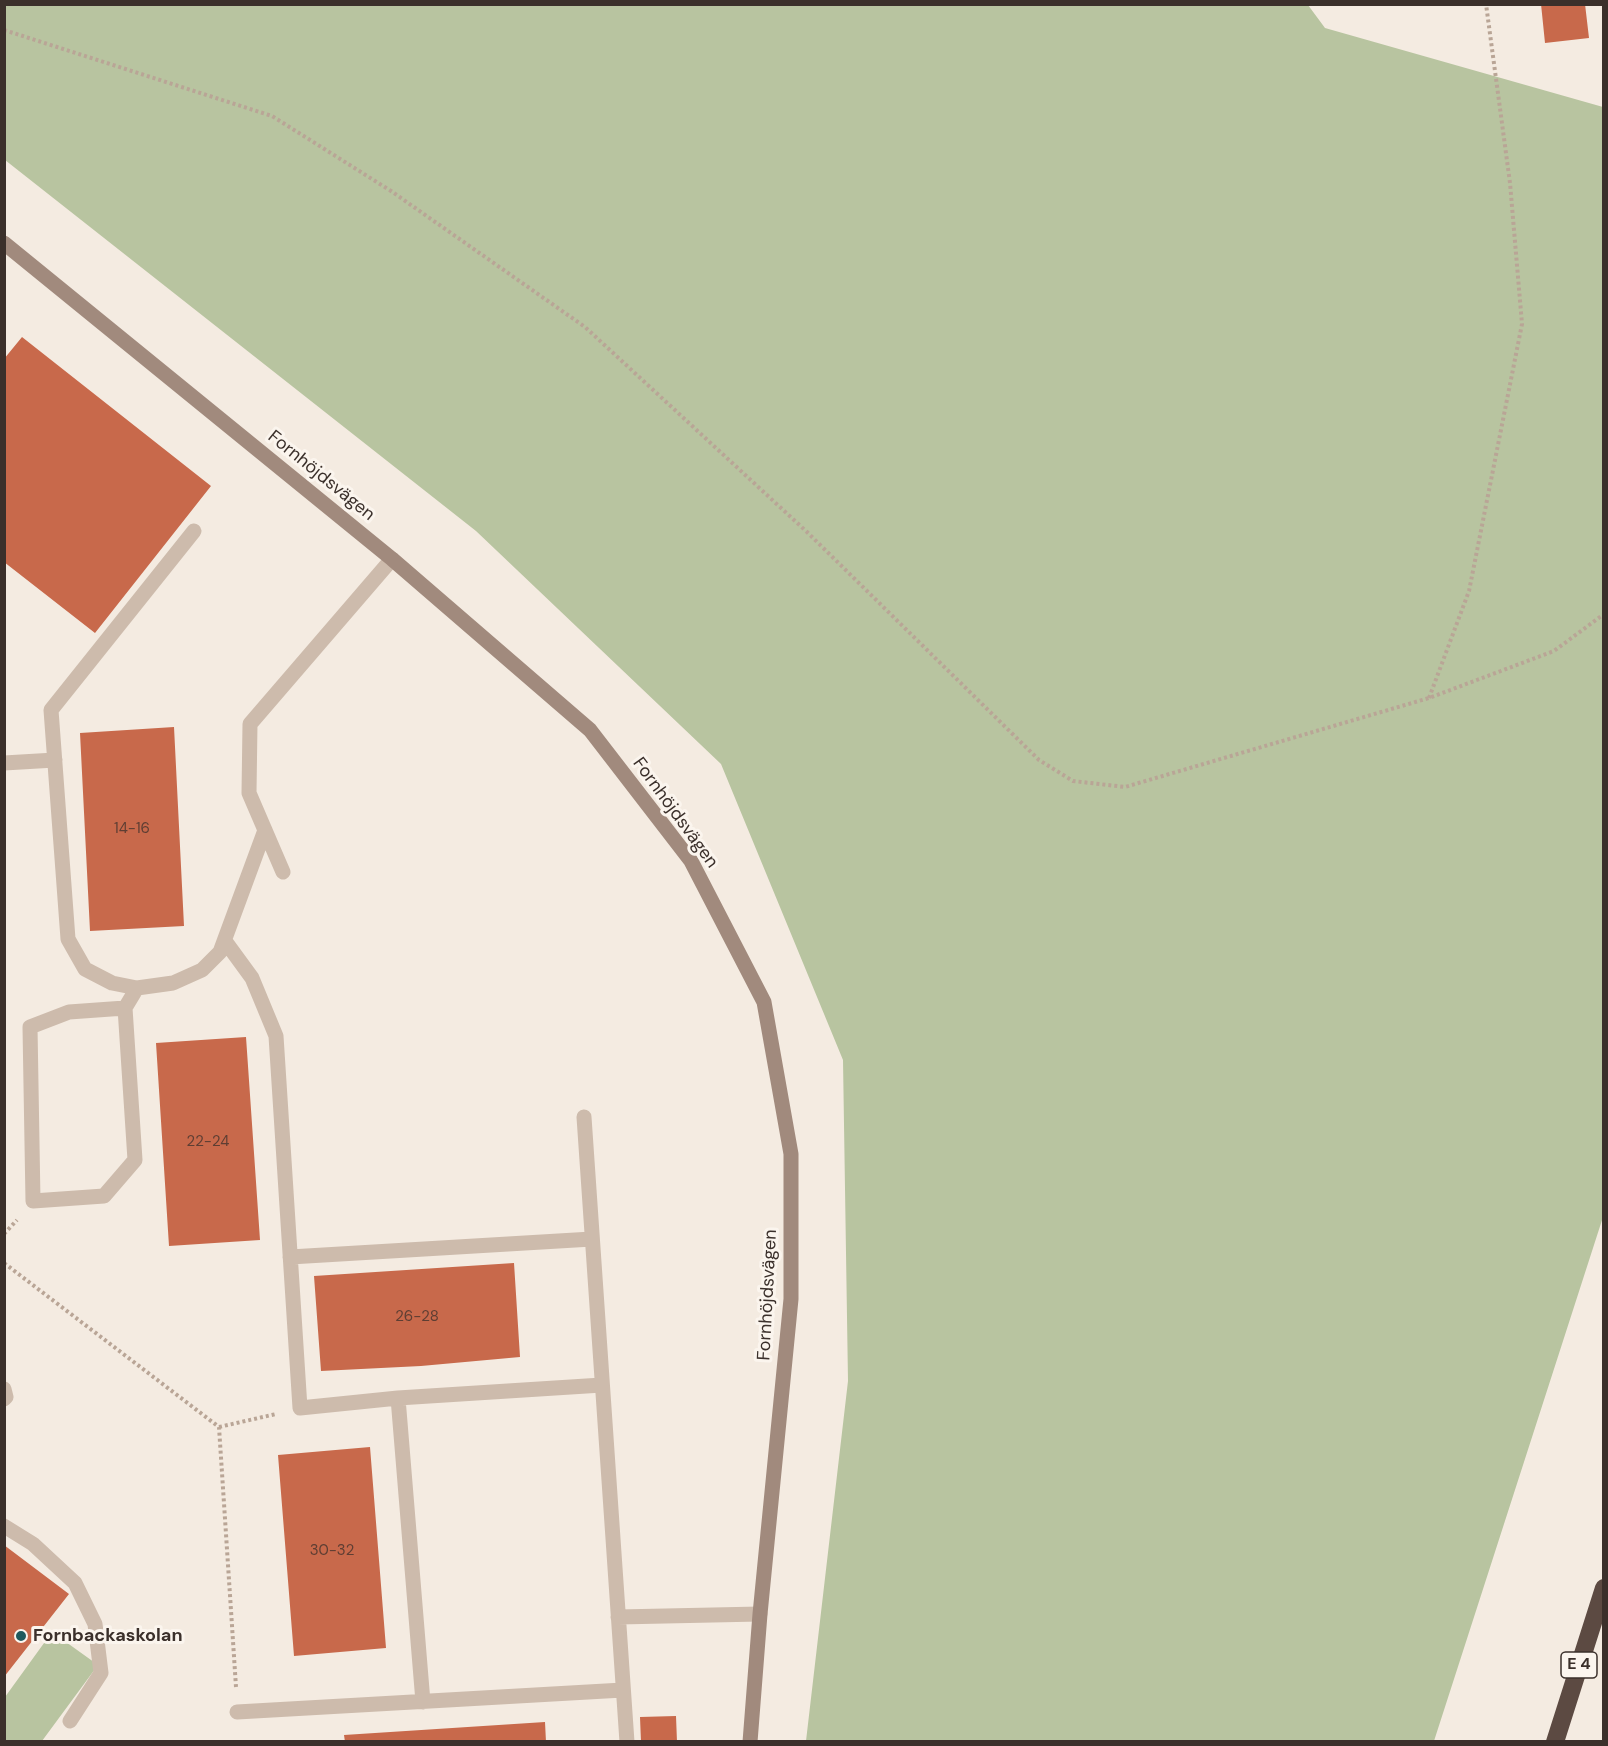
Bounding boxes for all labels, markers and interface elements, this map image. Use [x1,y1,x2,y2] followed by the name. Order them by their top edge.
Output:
[263,426,379,526] street label: Fornhöjdsvägen
[628,754,722,872] street label: Fornhöjdsvägen
[114,820,150,838] house number: 14-16
[187,1133,229,1151] house number: 22-24
[754,1229,782,1361] street label: Fornhöjdsvägen
[395,1308,439,1326] house number: 26-28
[310,1542,354,1560] house number: 30-32
[33,1625,183,1647] place label: Fornbackaskolan
[14,1629,28,1643] marker: Fornbackaskolan
[1561,1652,1597,1678] road number: E 4

